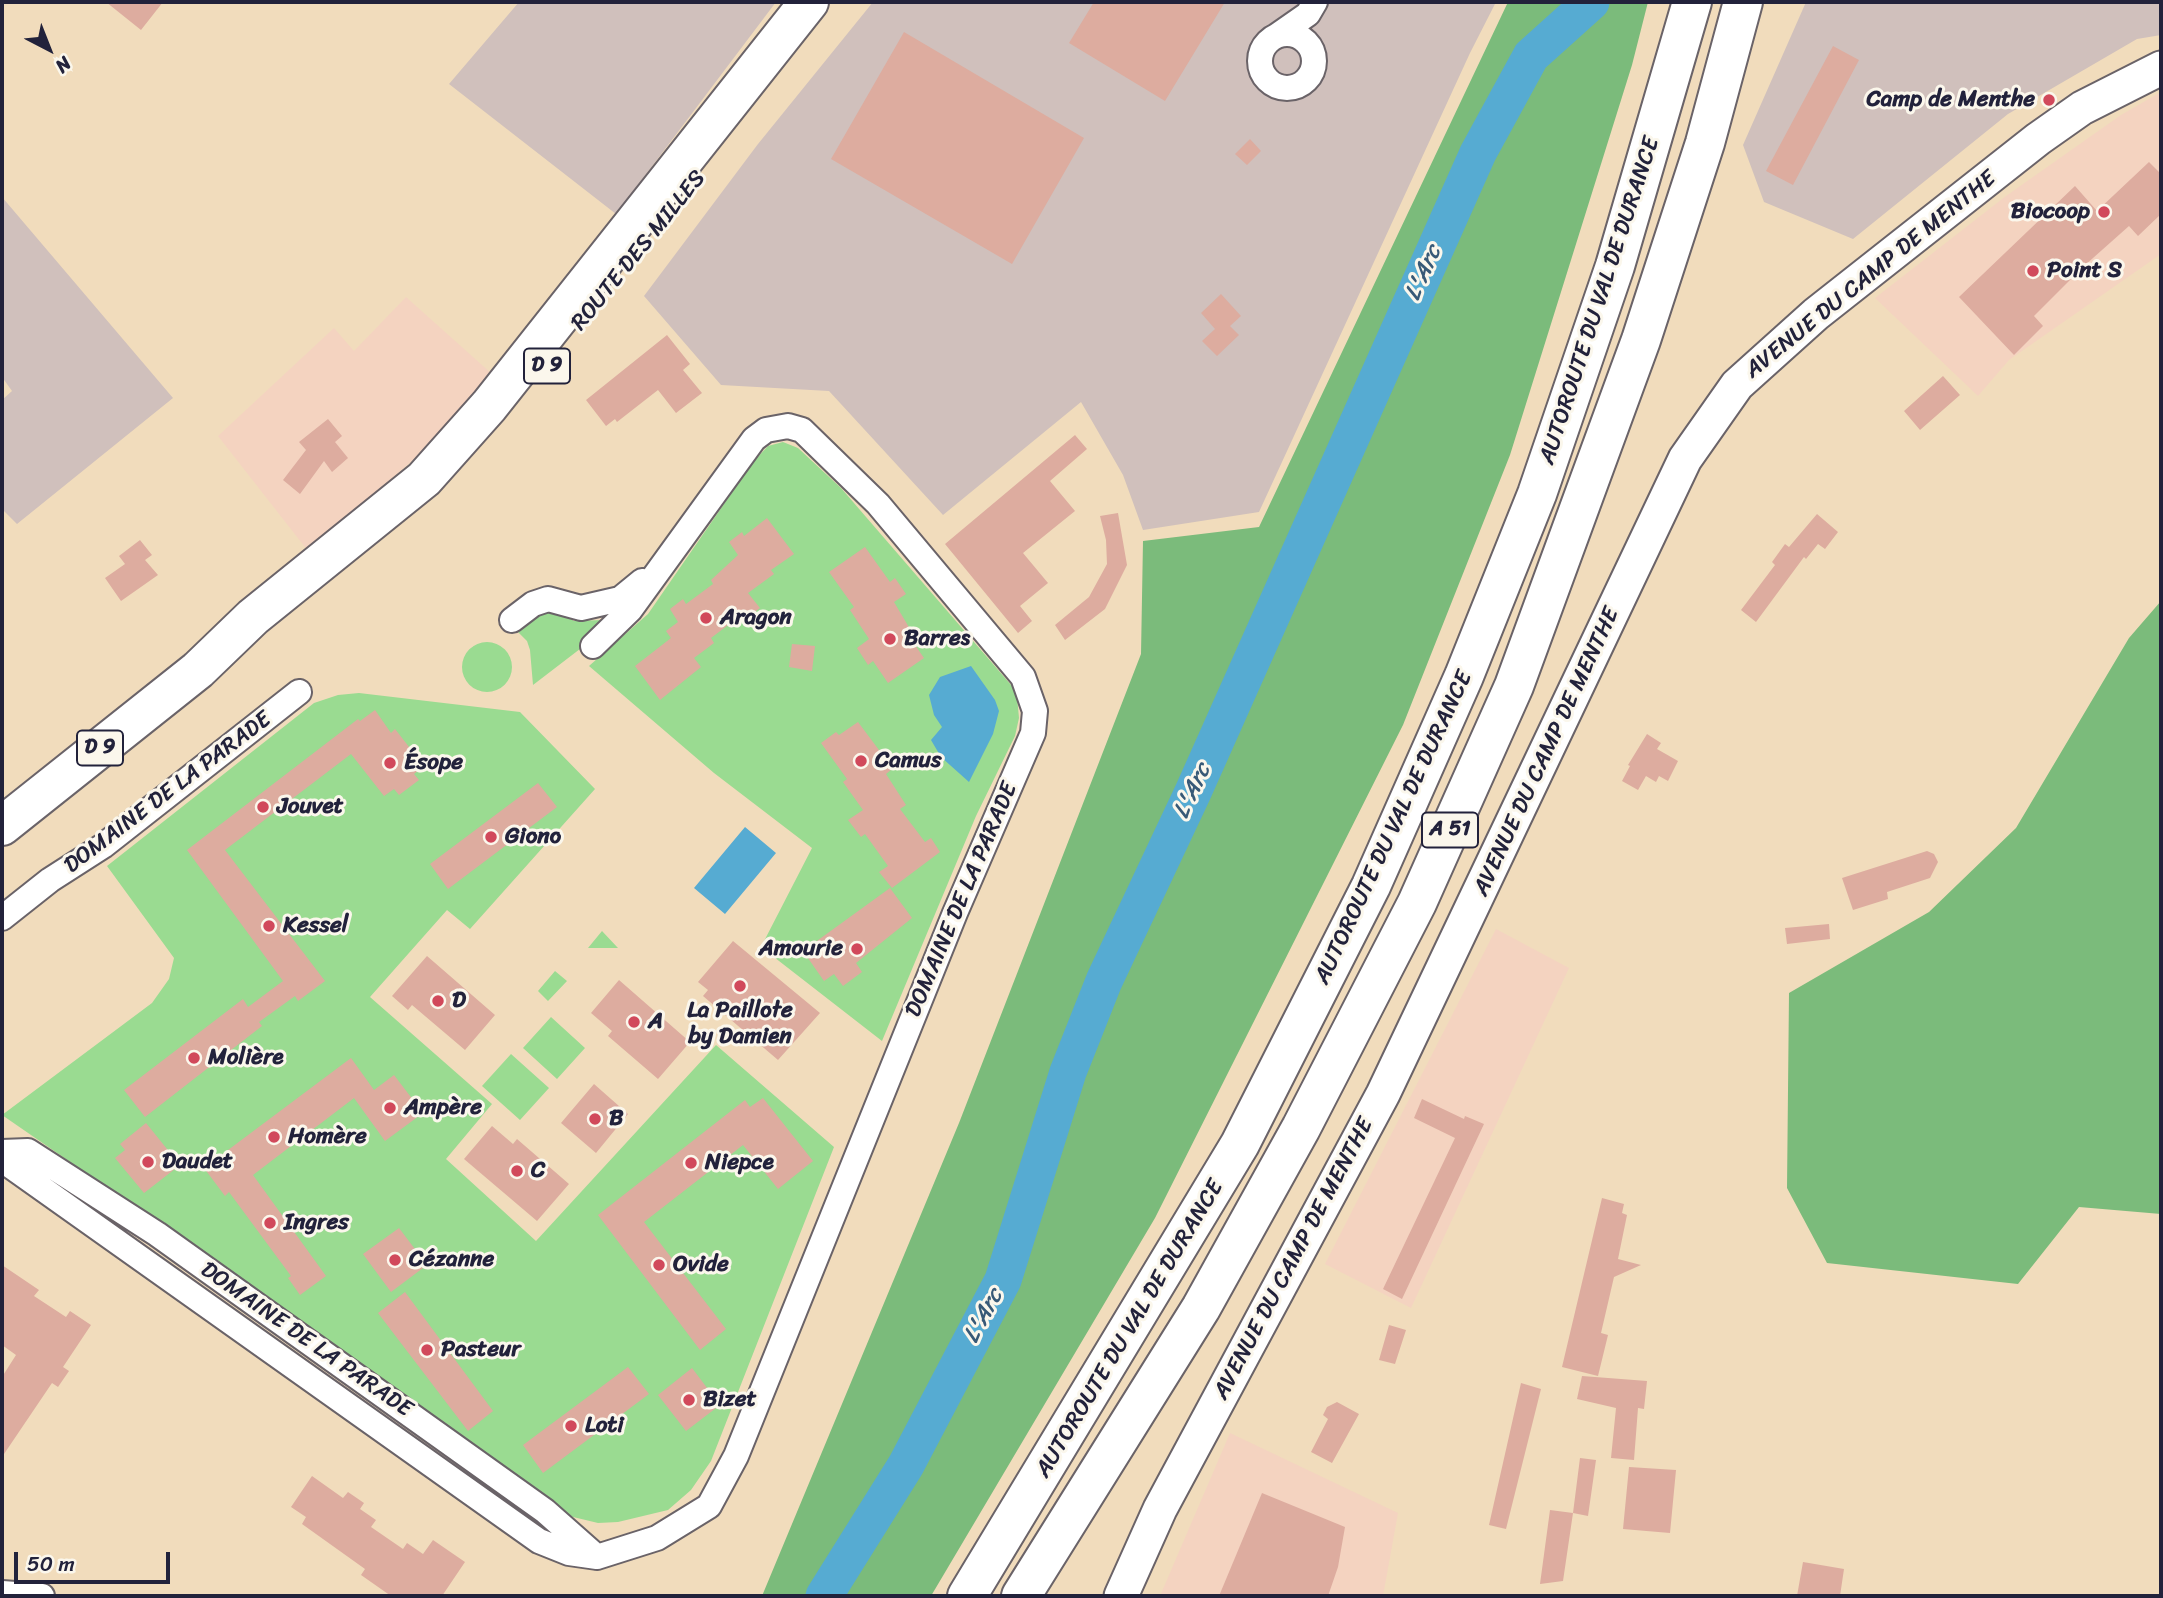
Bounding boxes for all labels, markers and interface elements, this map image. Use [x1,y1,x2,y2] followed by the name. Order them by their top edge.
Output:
[14,14,84,84] north arrow
[47,48,79,82] text: N
[1866,86,2035,114] place label: Camp de Menthe
[2041,92,2057,108] marker: Camp de Menthe
[1534,134,1666,468] street label: AUTOROUTE DU VAL DE DURANCE
[566,165,712,337] street label: ROUTE DES MILLES
[1740,165,2002,385] street label: AVENUE DU CAMP DE MENTHE
[2011,198,2090,226] place label: Biocoop
[2096,204,2112,220] marker: Biocoop
[1399,241,1449,305] water label: L'Arc
[2047,257,2122,285] place label: Point S
[2025,263,2041,279] marker: Point S
[524,348,570,384] road number: D 9
[1468,603,1626,901] street label: AVENUE DU CAMP DE MENTHE
[720,604,792,632] place label: Aragon
[698,610,714,626] marker: Aragon
[904,625,970,653] place label: Barres
[882,631,898,647] marker: Barres
[1309,667,1479,989] street label: AUTOROUTE DU VAL DE DURANCE
[59,706,277,880] street label: DOMAINE DE LA PARADE
[77,730,123,766] road number: D 9
[875,747,941,775] place label: Camus
[404,749,463,777] place label: Ésope
[853,753,869,769] marker: Camus
[382,755,398,771] marker: Ésope
[1168,759,1218,823] water label: L'Arc
[900,779,1024,1021] street label: DOMAINE DE LA PARADE
[277,793,344,821] place label: Jouvet
[255,799,271,815] marker: Jouvet
[1422,812,1478,848] road number: A 51
[505,823,561,851] place label: Giono
[483,829,499,845] marker: Giono
[283,912,348,940] place label: Kessel
[261,918,277,934] marker: Kessel
[759,935,843,963] place label: Amourie
[849,941,865,957] marker: Amourie
[732,978,748,994] marker: La Paillote by Damien
[452,987,466,1015] place label: D
[430,993,446,1009] marker: D
[687,997,793,1051] place label: La Paillote by Damien
[648,1008,663,1036] place label: A
[626,1014,642,1030] marker: A
[208,1044,284,1072] place label: Molière
[186,1050,202,1066] marker: Molière
[404,1094,482,1122] place label: Ampère
[382,1100,398,1116] marker: Ampère
[609,1105,624,1133] place label: B
[587,1111,603,1127] marker: B
[1208,1114,1380,1404] street label: AVENUE DU CAMP DE MENTHE
[288,1123,367,1151] place label: Homère
[266,1129,282,1145] marker: Homère
[162,1148,233,1176] place label: Daudet
[705,1149,774,1177] place label: Niepce
[140,1154,156,1170] marker: Daudet
[683,1155,699,1171] marker: Niepce
[531,1157,545,1185] place label: C
[509,1163,525,1179] marker: C
[1030,1175,1230,1483] street label: AUTOROUTE DU VAL DE DURANCE
[284,1209,349,1237] place label: Ingres
[262,1215,278,1231] marker: Ingres
[409,1246,494,1274] place label: Cézanne
[673,1251,729,1279] place label: Ovide
[387,1252,403,1268] marker: Cézanne
[195,1256,417,1424] street label: DOMAINE DE LA PARADE
[651,1257,667,1273] marker: Ovide
[958,1284,1010,1348] water label: L'Arc
[441,1336,521,1364] place label: Pasteur
[419,1342,435,1358] marker: Pasteur
[703,1386,757,1414] place label: Bizet
[681,1392,697,1408] marker: Bizet
[585,1412,624,1440] place label: Loti
[563,1418,579,1434] marker: Loti
[18,1538,173,1582] scale bar
[27,1545,75,1583] text: 50 m

